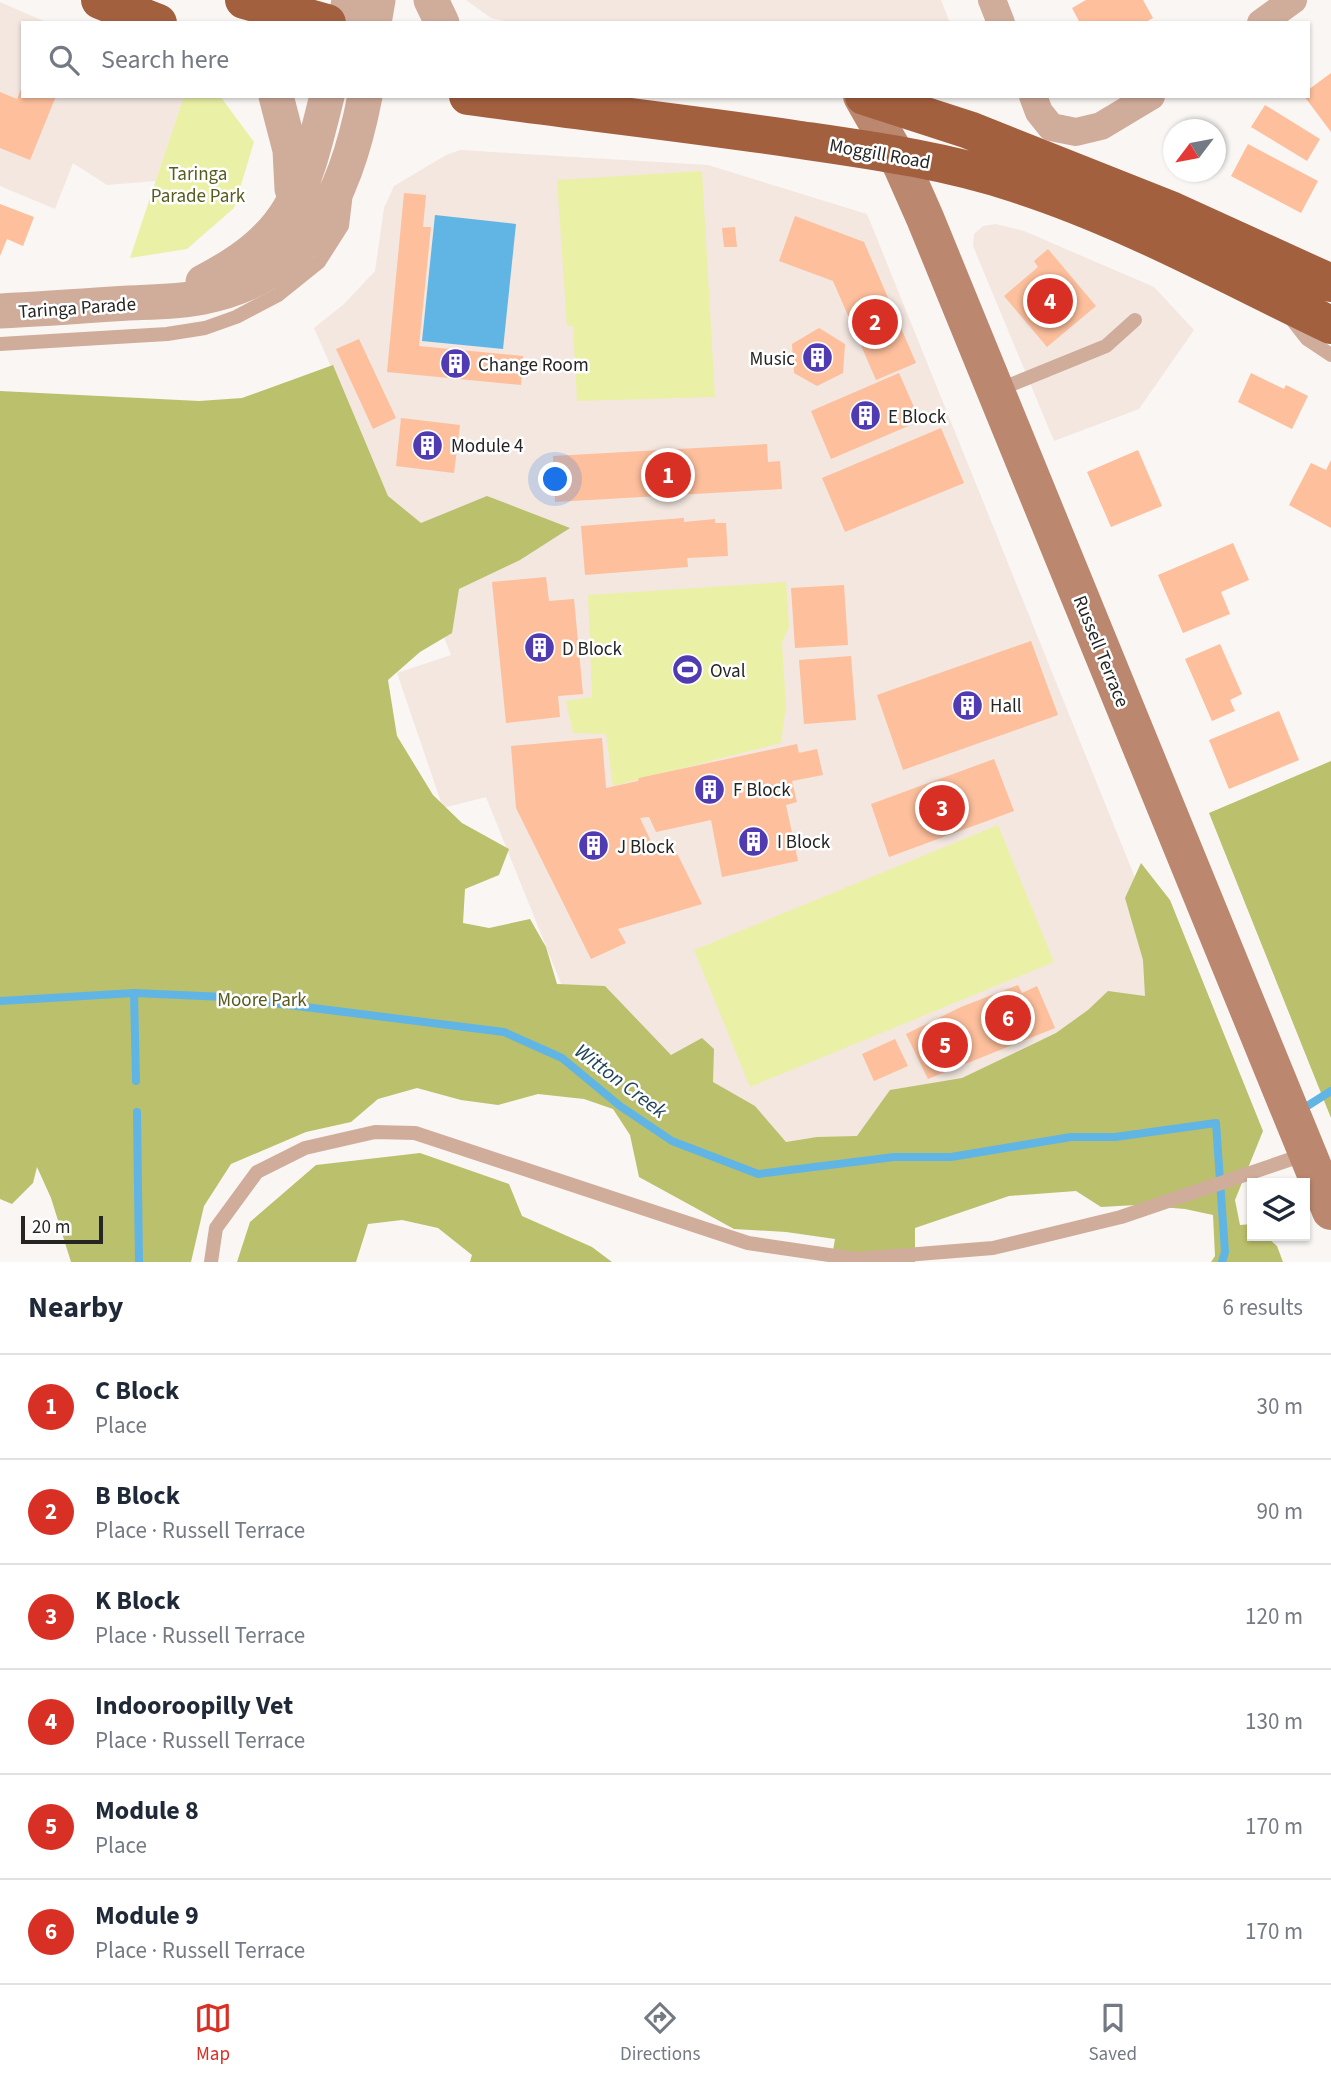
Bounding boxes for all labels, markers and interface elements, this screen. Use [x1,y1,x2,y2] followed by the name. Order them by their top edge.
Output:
[21,21,1310,98] search box
[45,41,83,79] icon: search
[101,41,229,78] text: Search here
[1163,119,1226,182] north arrow
[827,132,932,177] street label: Moggill Road
[151,161,246,210] park label: Taringa Parade Park
[1027,275,1073,327] pin: 4
[17,291,137,326] street label: Taringa Parade
[852,296,898,348] pin: 2
[801,341,835,375] building icon: Music
[750,346,795,373] place label: Music
[438,347,472,381] building icon: Change Room
[478,352,589,379] place label: Change Room
[848,399,882,433] building icon: E Block
[888,404,947,431] place label: E Block
[411,428,445,462] building icon: Module 4
[451,433,524,460] place label: Module 4
[645,449,691,501] pin: 1
[538,462,572,496] your location
[1066,592,1135,711] street label: Russell Terrace
[522,631,556,665] building icon: D Block
[562,636,622,663] place label: D Block
[670,653,704,687] sports icon: Oval
[710,658,746,685] place label: Oval
[950,688,984,722] building icon: Hall
[990,693,1022,720] place label: Hall
[693,772,727,806] building icon: F Block
[733,777,791,804] place label: F Block
[919,782,965,834] pin: 3
[737,824,771,858] building icon: I Block
[577,829,611,863] building icon: J Block
[777,829,831,856] place label: I Block
[617,834,675,861] place label: J Block
[217,987,307,1014] park label: Moore Park
[985,992,1031,1044] pin: 6
[922,1019,968,1071] pin: 5
[568,1036,674,1126] water label: Witton Creek
[1247,1178,1310,1241] map controls
[1247,1178,1310,1241] button: layers
[21,1213,103,1245] scale bar
[32,1214,70,1241] text: 20 m
[28,1286,123,1329] text: Nearby
[1223,1291,1303,1324] text: 6 results
[95,1372,179,1409] text: C Block
[45,1390,57,1423] text: 1
[1256,1390,1303,1423] text: 30 m
[95,1409,147,1442] text: Place
[95,1477,180,1514] text: B Block
[45,1495,57,1528] text: 2
[1256,1495,1303,1528] text: 90 m
[95,1514,305,1547] text: Place · Russell Terrace
[95,1582,180,1619] text: K Block
[45,1600,57,1633] text: 3
[1245,1600,1303,1633] text: 120 m
[95,1619,305,1652] text: Place · Russell Terrace
[95,1687,293,1724] text: Indooroopilly Vet
[45,1705,57,1738] text: 4
[1245,1705,1303,1738] text: 130 m
[95,1724,305,1757] text: Place · Russell Terrace
[95,1792,199,1829] text: Module 8
[45,1810,57,1843] text: 5
[1245,1810,1303,1843] text: 170 m
[95,1829,147,1862] text: Place
[95,1897,199,1934] text: Module 9
[45,1915,57,1948] text: 6
[1245,1915,1303,1948] text: 170 m
[95,1934,305,1967] text: Place · Russell Terrace
[194,1999,232,2068] tab: Map
[620,1999,700,2068] tab: Directions
[1088,1999,1137,2068] tab: Saved

